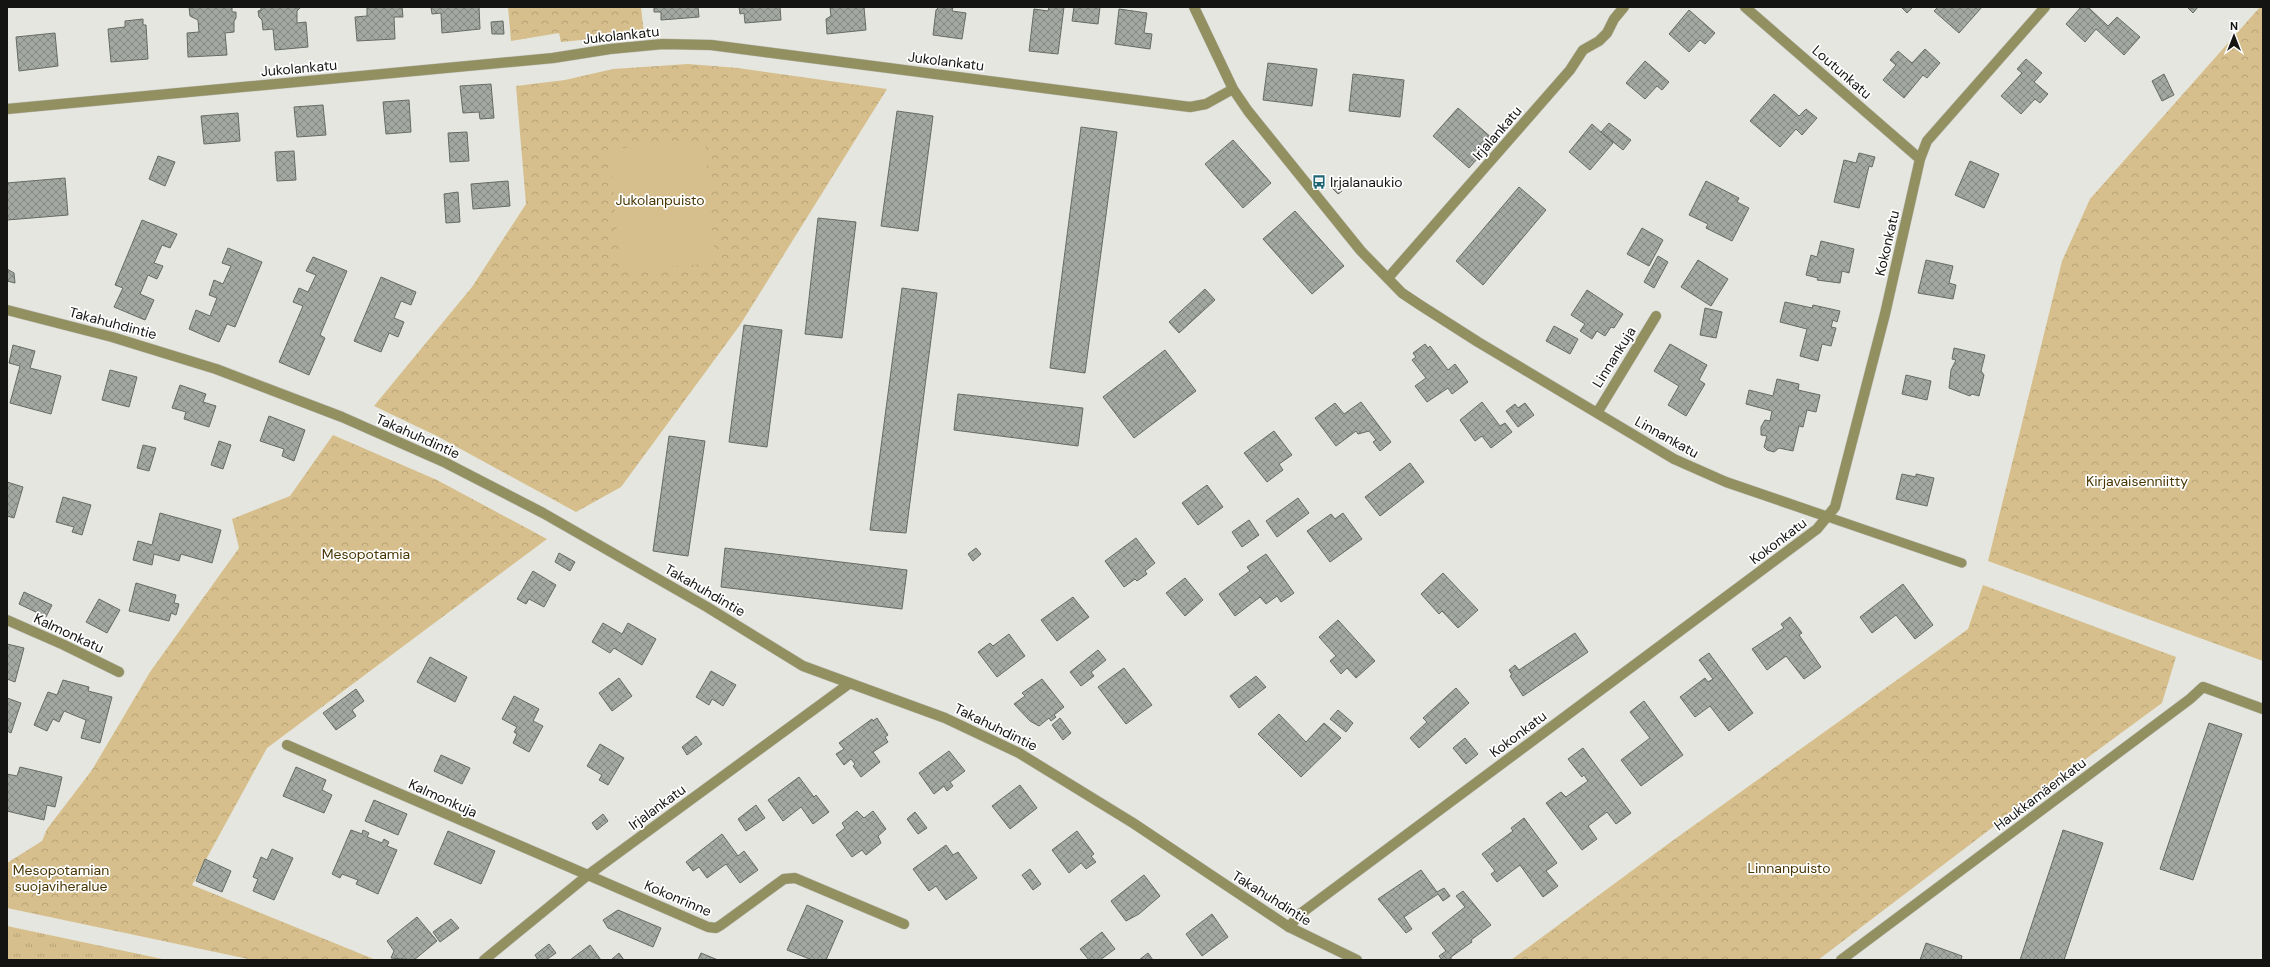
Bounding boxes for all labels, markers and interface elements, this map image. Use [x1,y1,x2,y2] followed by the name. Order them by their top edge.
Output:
[2214,16,2254,56] north arrow
[2230,19,2238,33] text: N
[582,22,660,48] street label: Jukolankatu
[1809,41,1875,103] street label: Loutunkatu
[907,47,985,75] street label: Jukolankatu
[260,56,338,80] street label: Jukolankatu
[1468,102,1526,164] street label: Irjalankatu
[1330,173,1403,191] place label: Irjalanaukio
[1311,174,1327,190] bus stop icon: Irjalanaukio
[615,191,705,209] park label: Jukolanpuisto
[1871,208,1903,278] street label: Kokonkatu
[67,303,159,343] street label: Takahuhdintie
[1588,323,1640,391] street label: Linnankuja
[373,409,463,463] street label: Takahuhdintie
[1632,412,1702,462] street label: Linnankatu
[2086,472,2188,490] park label: Kirjavaisenniitty
[1746,514,1810,568] street label: Kokonkatu
[322,545,410,563] park label: Mesopotamia
[661,560,749,620] street label: Takahuhdintie
[31,609,107,657] street label: Kalmonkatu
[952,699,1040,755] street label: Takahuhdintie
[1486,707,1550,761] street label: Kokonkatu
[1990,753,2090,835] street label: Haukkamäenkatu
[406,775,480,821] street label: Kalmonkuja
[625,780,689,834] street label: Irjalankatu
[1748,859,1830,877] park label: Linnanpuisto
[13,861,109,895] park label: Mesopotamian suojaviheralue
[1229,866,1315,930] street label: Takahuhdintie
[642,876,714,920] street label: Kokonrinne

